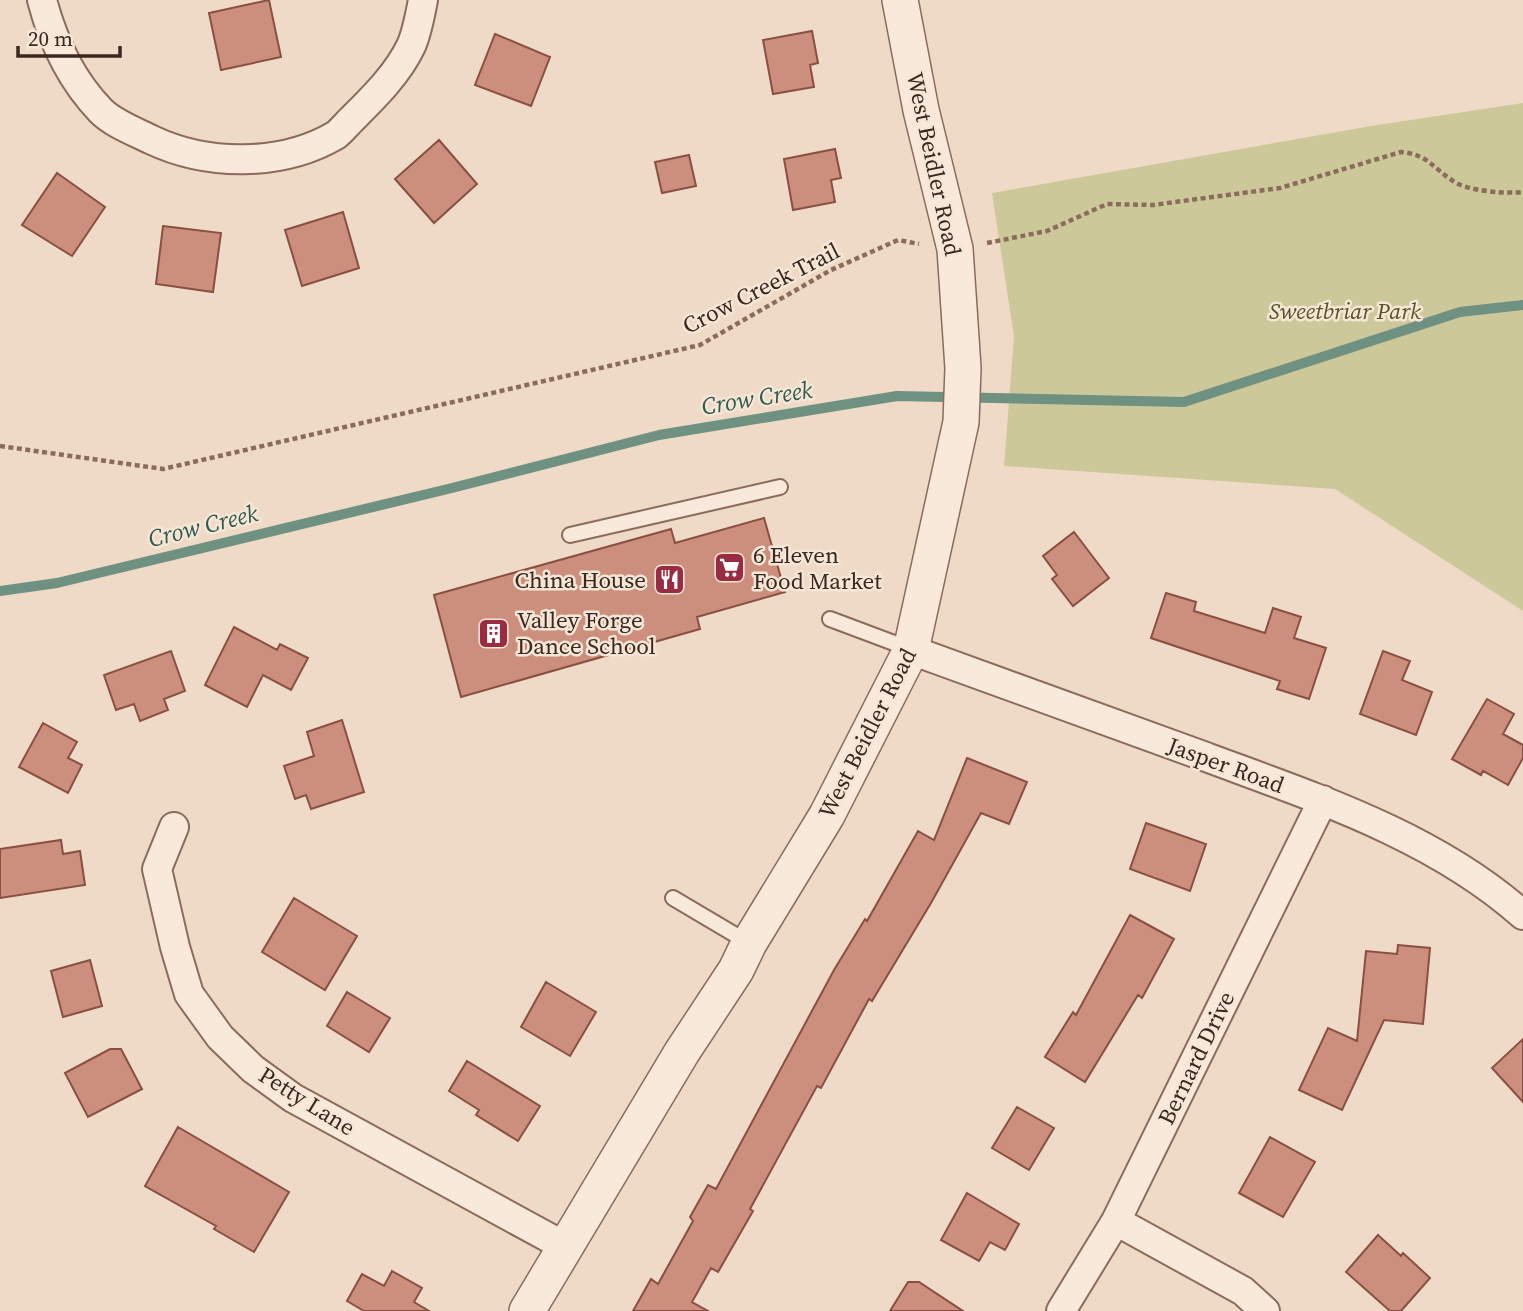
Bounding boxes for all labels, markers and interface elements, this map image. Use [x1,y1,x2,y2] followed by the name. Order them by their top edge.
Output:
[18,14,119,58] scale bar
[28,24,73,53] text: 20 m
[899,69,969,259] street label: West Beidler Road
[677,235,845,341] street label: Crow Creek Trail
[1269,295,1421,327] park label: Sweetbriar Park
[699,372,815,423] water label: Crow Creek
[145,496,262,555] water label: Crow Creek
[753,539,882,597] place label: 6 Eleven Food Market
[713,551,747,585] supermarket icon: 6 Eleven Food Market
[652,563,686,597] restaurant icon: China House
[515,564,646,596] place label: China House
[517,604,656,662] place label: Valley Forge Dance School
[477,616,511,650] building icon: Valley Forge Dance School
[810,642,924,824] street label: West Beidler Road
[1162,729,1289,801] street label: Jasper Road
[1150,986,1242,1130] street label: Bernard Drive
[253,1059,361,1143] street label: Petty Lane

